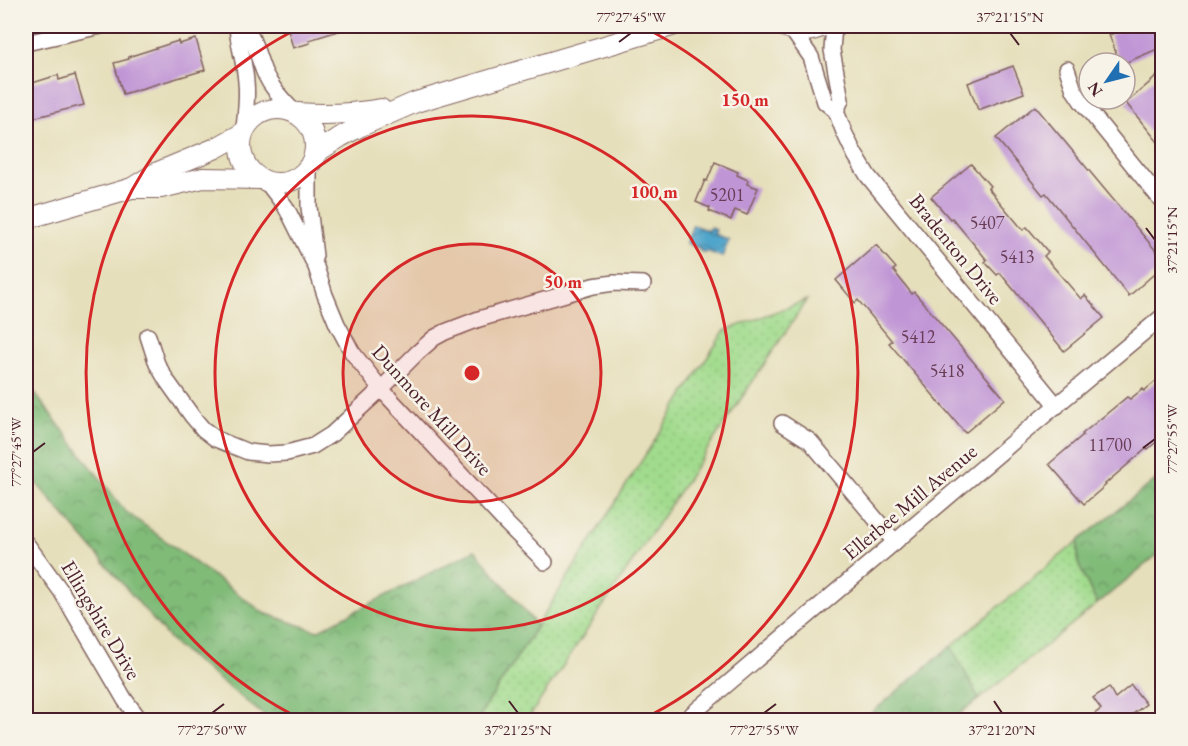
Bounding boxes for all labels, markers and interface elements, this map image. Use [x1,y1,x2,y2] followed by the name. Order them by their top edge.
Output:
[596,7,666,26] text: 77°27'45"W
[976,7,1044,26] text: 37°21'15"N
[1077,51,1137,111] north arrow
[1083,78,1107,101] text: N
[721,88,769,111] text: 150 m
[630,180,678,203] text: 100 m
[710,183,744,206] house number: 5201
[903,188,1009,310] street label: Bradenton Drive
[1162,206,1181,274] text: 37°21'15"N
[970,211,1005,234] house number: 5407
[1000,245,1034,268] house number: 5413
[544,270,582,293] text: 50 m
[901,325,936,348] house number: 5412
[366,338,498,481] street label: Dunmore Mill Drive
[930,359,964,382] house number: 5418
[462,363,482,383] centre of rings
[1162,404,1181,474] text: 77°27'55"W
[6,417,25,487] text: 77°27'45"W
[1088,433,1132,456] house number: 11700
[837,438,982,566] street label: Ellerbee Mill Avenue
[55,555,148,684] street label: Ellingshire Drive
[177,720,247,739] text: 77°27'50"W
[484,720,552,739] text: 37°21'25"N
[729,720,799,739] text: 77°27'55"W
[968,720,1036,739] text: 37°21'20"N

